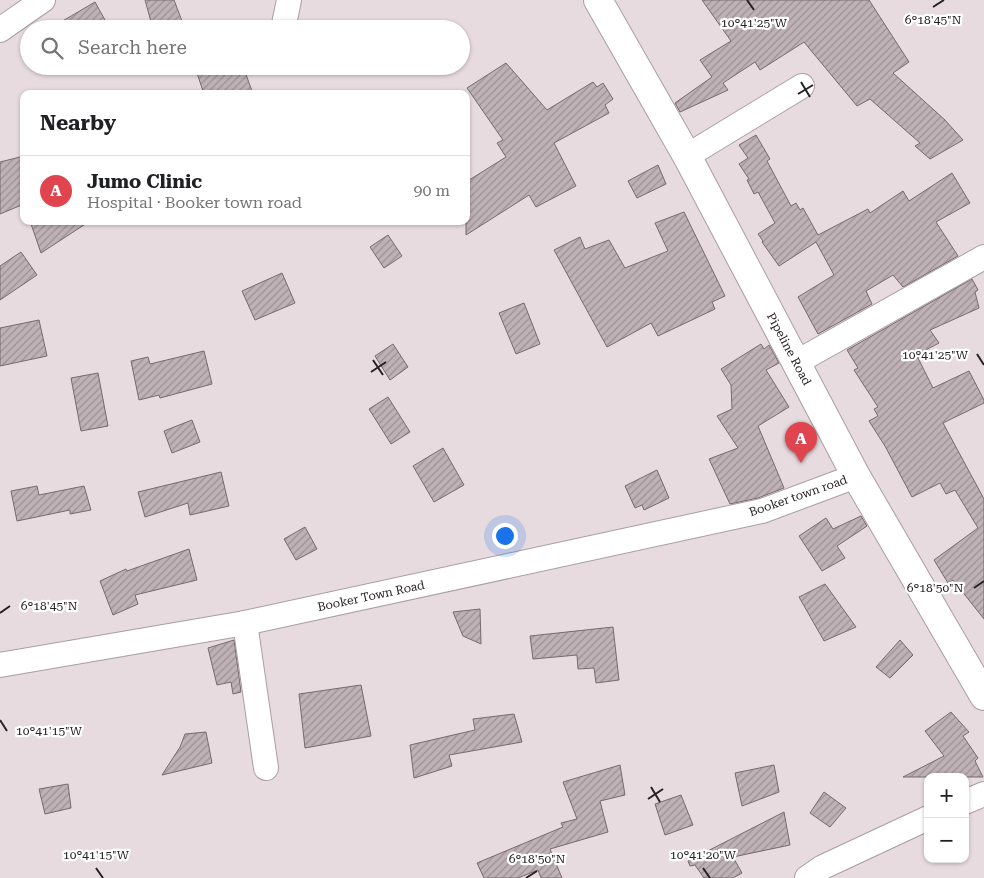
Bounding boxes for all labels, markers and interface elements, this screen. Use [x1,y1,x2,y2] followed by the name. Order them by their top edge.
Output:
[905,13,962,27] text: 6°18'45"N
[721,16,788,30] text: 10°41'25"W
[20,20,470,75] search box
[38,34,66,62] icon: search
[78,36,187,59] text: Search here
[40,111,116,135] text: Nearby
[87,170,202,193] text: Jumo Clinic
[50,181,62,200] text: A
[413,181,450,200] text: 90 m
[87,193,302,212] text: Hospital · Booker town road
[764,310,814,388] street label: Pipeline Road
[902,348,969,362] text: 10°41'25"W
[785,422,817,463] pin: A
[747,473,849,519] street label: Booker town road
[492,523,518,549] your location
[316,578,426,614] street label: Booker Town Road
[907,581,964,595] text: 6°18'50"N
[21,599,78,613] text: 6°18'45"N
[16,724,83,738] text: 10°41'15"W
[924,773,969,863] map controls
[924,773,969,818] button: +
[924,818,969,863] button: −
[63,848,130,862] text: 10°41'15"W
[670,848,737,862] text: 10°41'20"W
[509,852,566,866] text: 6°18'50"N

